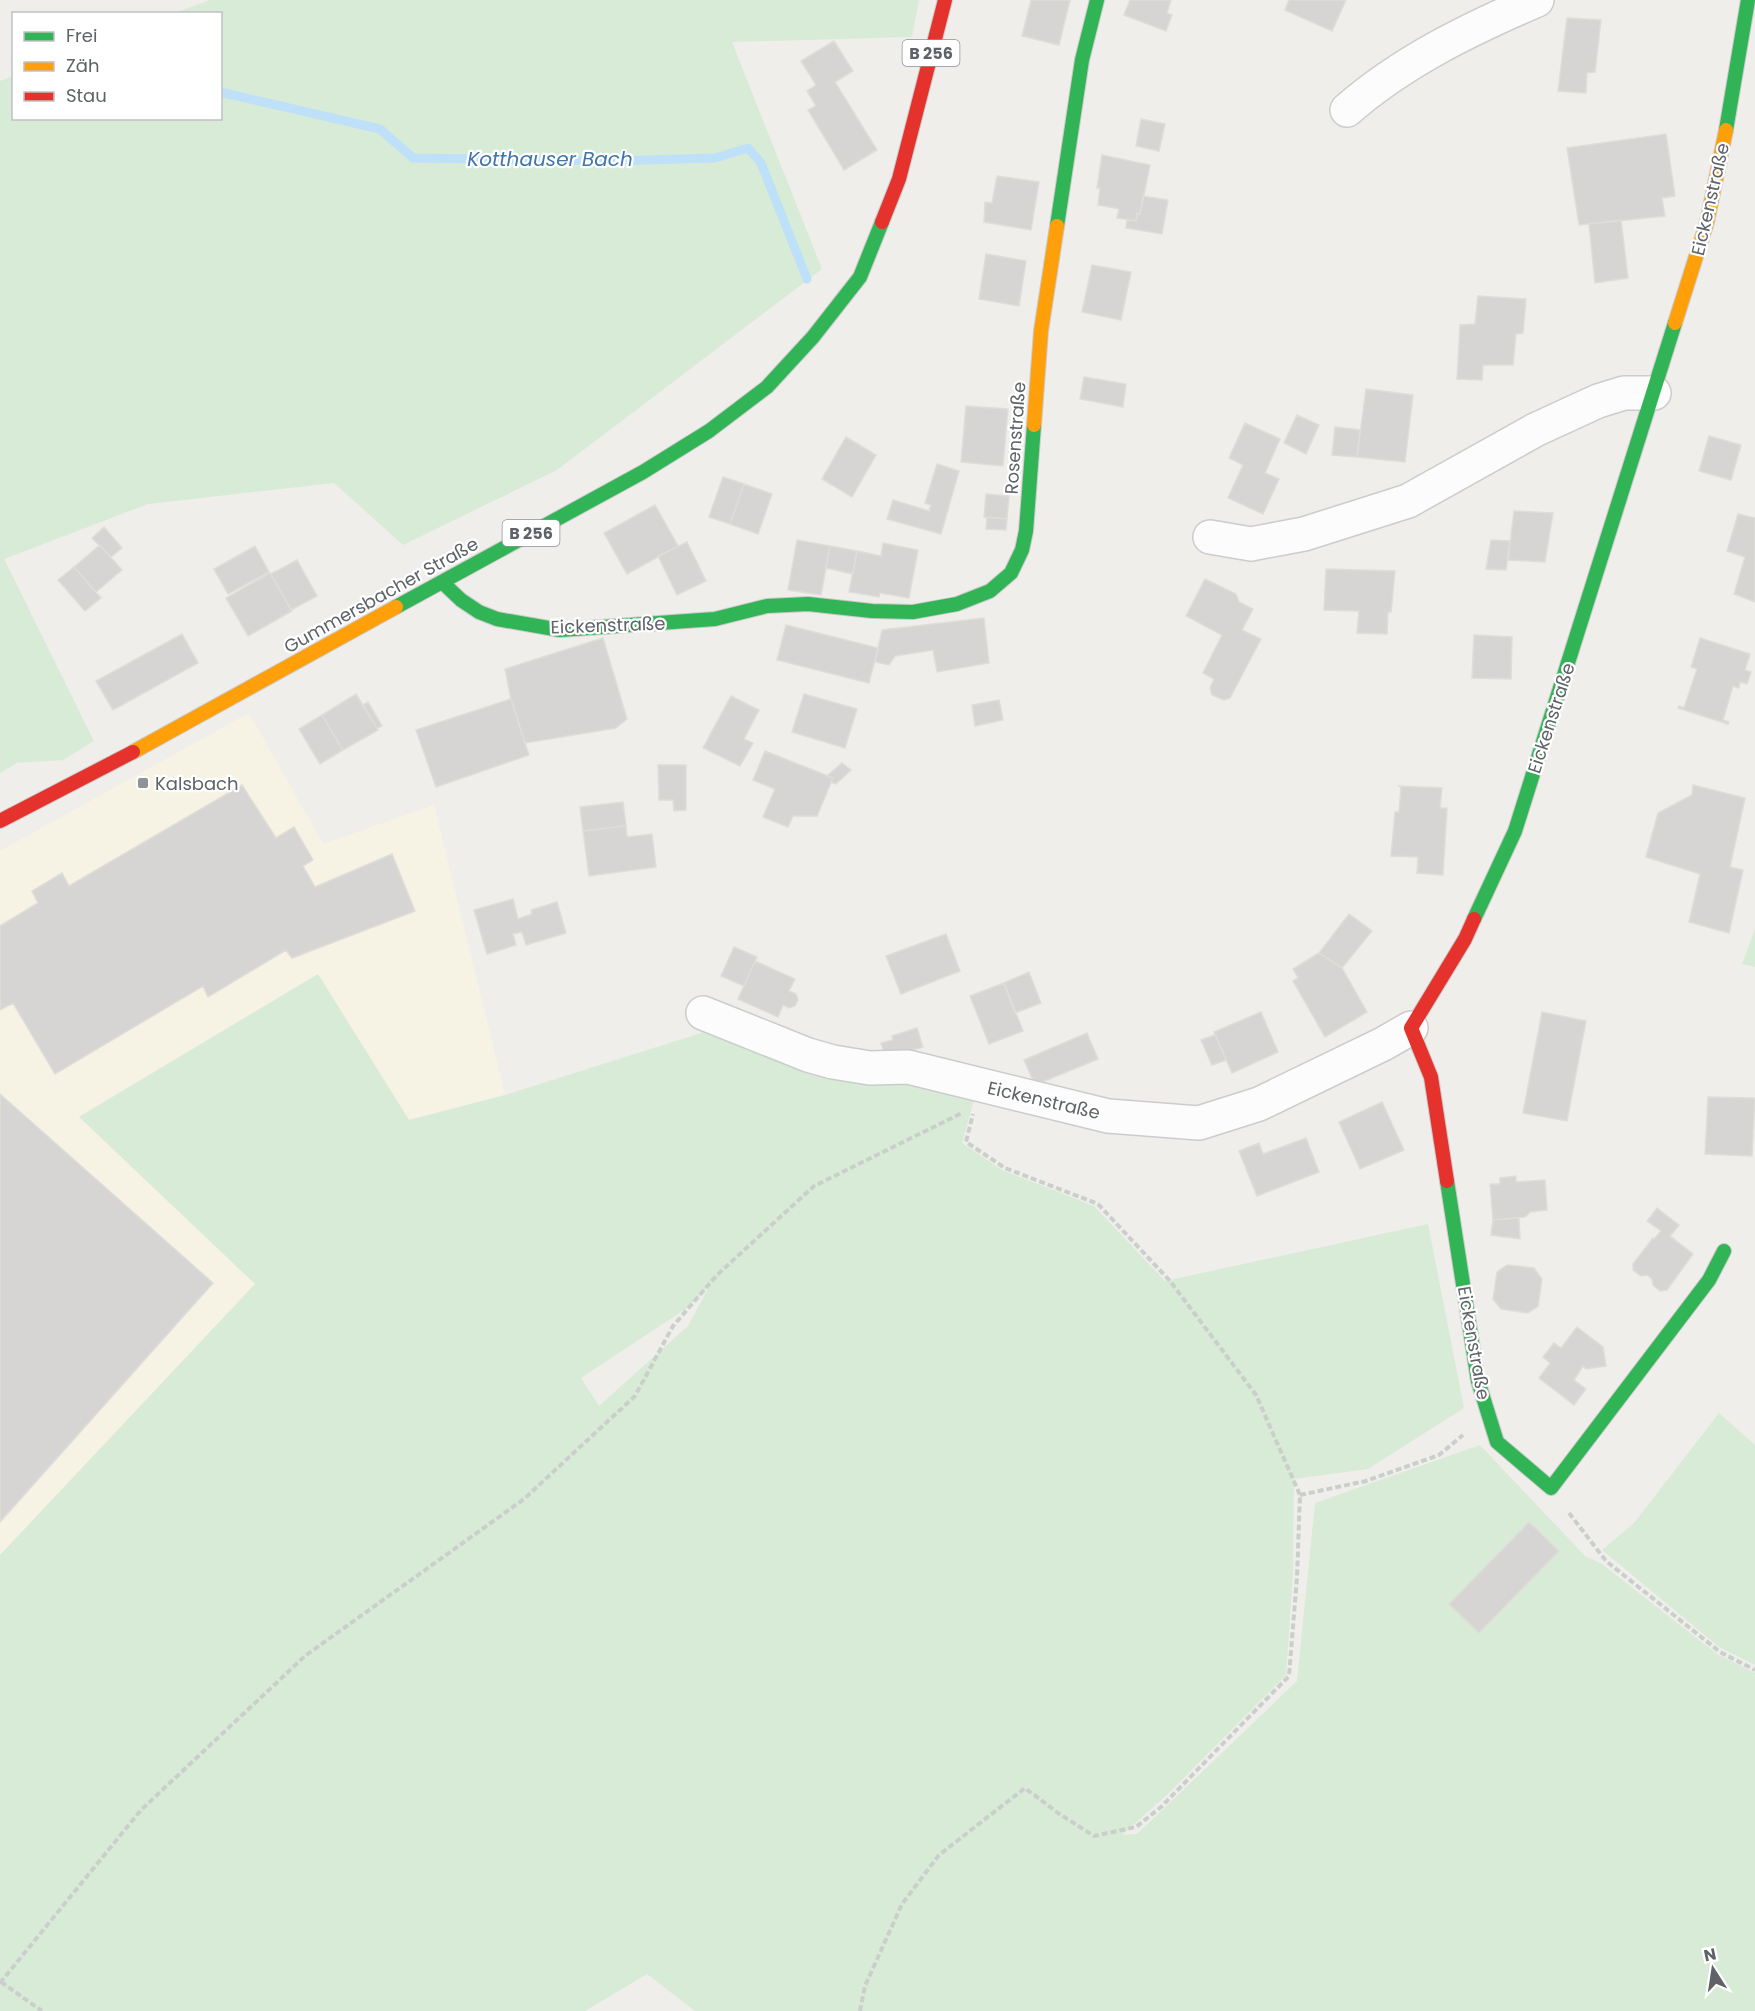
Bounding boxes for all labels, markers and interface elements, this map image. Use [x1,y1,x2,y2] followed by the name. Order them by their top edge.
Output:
[12,12,222,120] legend
[66,23,97,48] text: Frei
[902,40,960,66] road number: B 256
[66,53,99,78] text: Zäh
[66,83,107,108] text: Stau
[1685,140,1735,258] street label: Eickenstraße
[467,145,633,173] water label: Kotthauser Bach
[999,381,1031,495] street label: Rosenstraße
[502,520,560,546] road number: B 256
[279,531,483,659] street label: Gummersbacher Straße
[550,611,666,639] street label: Eickenstraße
[1521,660,1581,776] street label: Eickenstraße
[155,771,239,796] place label: Kalsbach
[136,776,150,790] marker: Kalsbach
[985,1075,1103,1125] street label: Eickenstraße
[1452,1284,1496,1402] street label: Eickenstraße
[1683,1939,1743,1999] north arrow
[1702,1942,1718,1967] text: N

